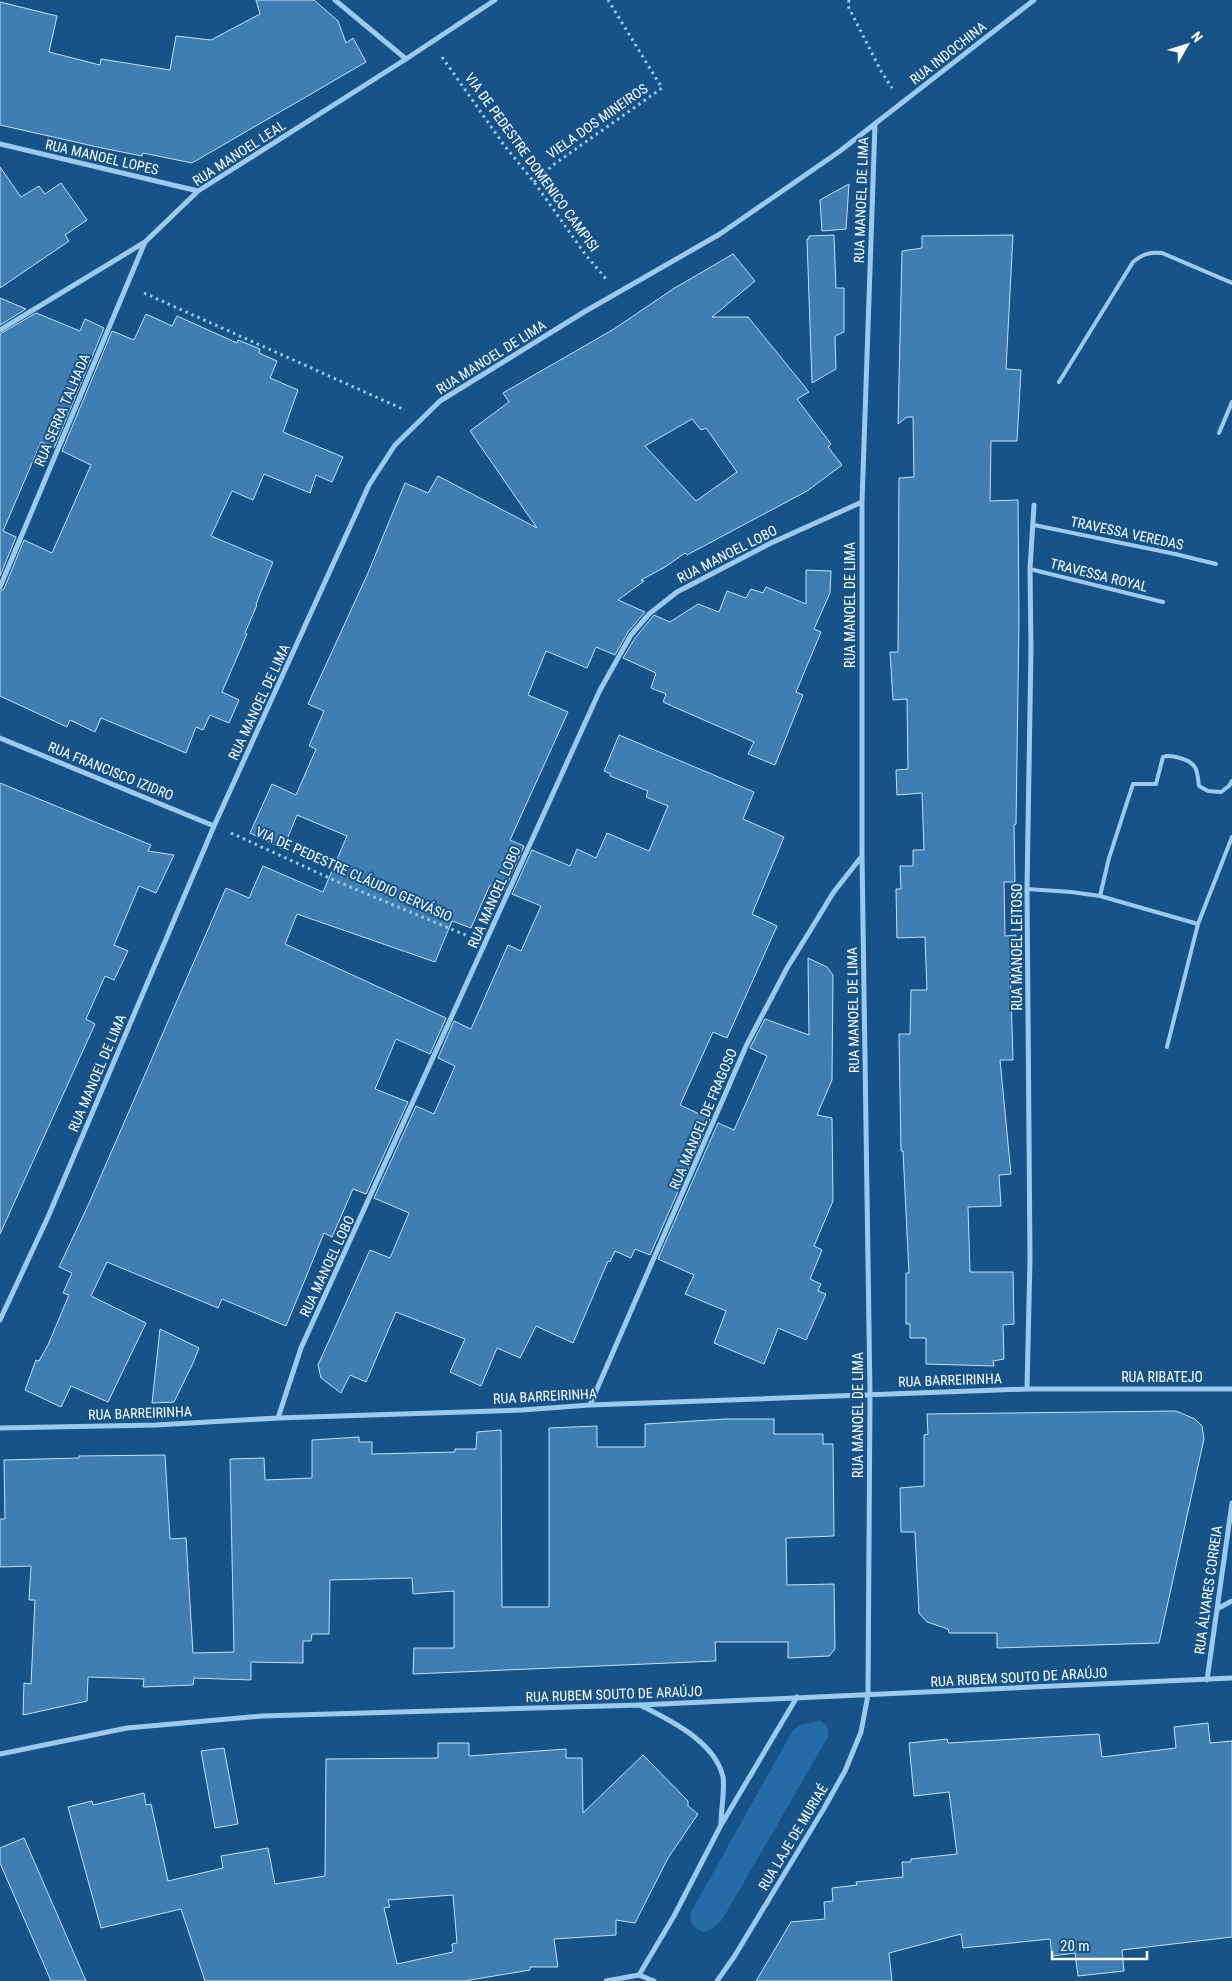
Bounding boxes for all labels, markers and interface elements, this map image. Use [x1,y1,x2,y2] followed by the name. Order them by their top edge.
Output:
[907,18,989,88] street label: RUA INDOCHINA
[1162,20,1212,70] north arrow
[1188,28,1206,45] text: N
[462,70,602,254] street label: VIA DE PEDESTRE DOMENICO CAMPISI
[543,80,651,162] street label: VIELA DOS MINEIROS
[190,117,289,189] street label: RUA MANOEL LEAL
[44,136,160,178] street label: RUA MANOEL LOPES
[851,137,871,263] street label: RUA MANOEL DE LIMA
[433,317,549,397] street label: RUA MANOEL DE LIMA
[31,351,93,469] street label: RUA SERRA TALHADA
[1069,513,1185,553] street label: TRAVESSA VEREDAS
[674,522,780,586] street label: RUA MANOEL LOBO
[842,542,858,668] street label: RUA MANOEL DE LIMA
[1049,555,1150,595] street label: TRAVESSA ROYAL
[225,641,293,763] street label: RUA MANOEL DE LIMA
[46,739,176,803] street label: RUA FRANCISCO IZIDRO
[253,822,455,925] street label: VIA DE PEDESTRE CLÁUDIO GERVÁSIO
[464,844,524,950] street label: RUA MANOEL LOBO
[1009,883,1025,1011] street label: RUA MANOEL LEITOSO
[844,947,862,1073] street label: RUA MANOEL DE LIMA
[65,1012,129,1134] street label: RUA MANOEL DE LIMA
[666,1046,740,1192] street label: RUA MANOEL DE FRAGOSO
[297,1213,357,1319] street label: RUA MANOEL LOBO
[850,1352,866,1478] street label: RUA MANOEL DE LIMA
[1121,1369,1203,1385] street label: RUA RIBATEJO
[898,1370,1002,1390] street label: RUA BARREIRINHA
[493,1385,597,1407] street label: RUA BARREIRINHA
[88,1403,192,1423] street label: RUA BARREIRINHA
[1190,1524,1225,1656] street label: RUA ÁLVARES CORREIA
[930,1663,1108,1690] street label: RUA RUBEM SOUTO DE ARAÚJO
[525,1682,703,1705] street label: RUA RUBEM SOUTO DE ARAÚJO
[754,1781,831,1893] street label: RUA LAJE DE MURIAÉ
[1052,1928,1147,1960] scale bar
[1060,1937,1090,1955] text: 20 m

